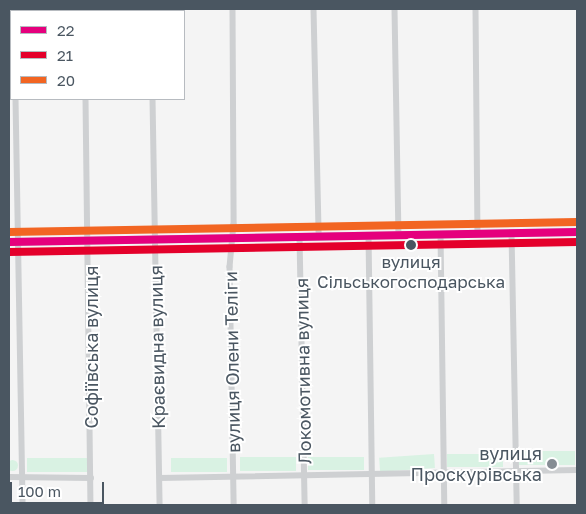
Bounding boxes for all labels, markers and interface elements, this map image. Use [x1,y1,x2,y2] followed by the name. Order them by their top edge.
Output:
[10,10,185,100] legend
[57,21,74,39] text: 22
[57,46,73,64] text: 21
[57,71,75,89] text: 20
[406,240,416,250] marker: вулиця Сільськогосподарська
[317,252,505,292] place label: вулиця Сільськогосподарська
[80,265,102,429] street label: Софіївська вулиця
[145,265,169,429] street label: Краєвидна вулиця
[220,271,244,453] street label: вулиця Олени Теліги
[291,278,315,464] street label: Локомотивна вулиця
[411,443,542,486] place label: вулиця Проскурівська
[546,458,558,470] marker: вулиця Проскурівська
[12,472,106,504] scale bar
[18,482,61,500] text: 100 m

